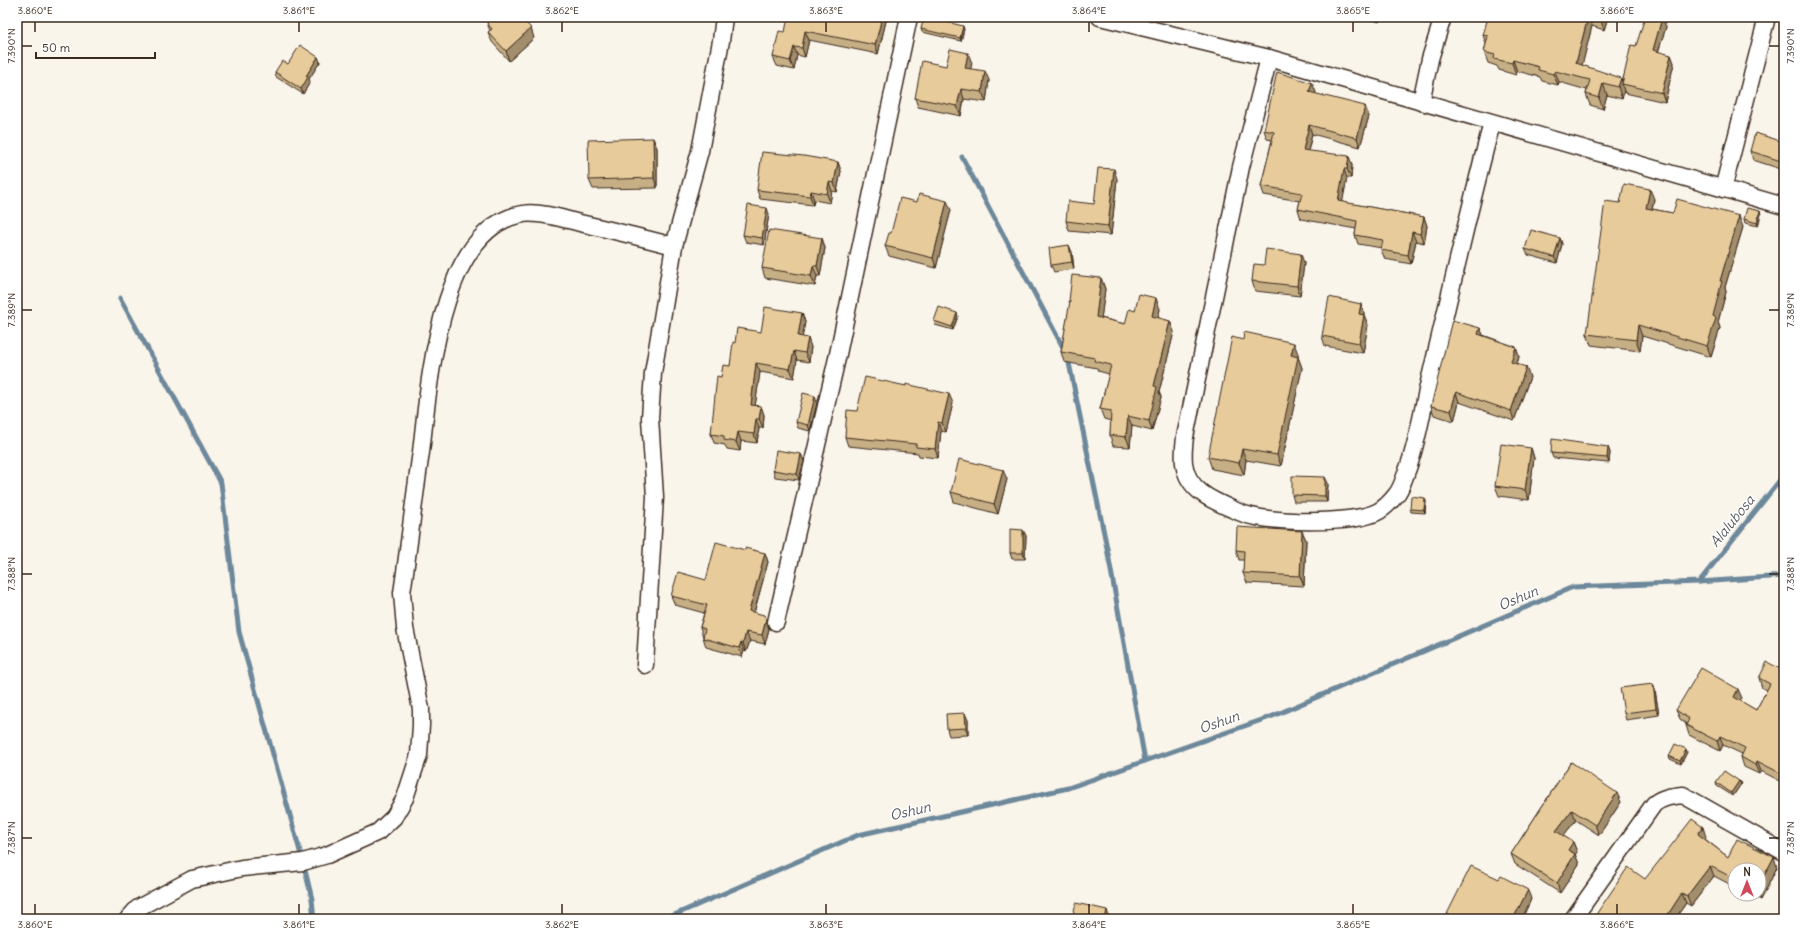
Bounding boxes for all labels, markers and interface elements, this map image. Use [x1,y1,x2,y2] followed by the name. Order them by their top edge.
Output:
[17,4,53,17] text: 3.860°E
[283,4,315,17] text: 3.861°E
[545,4,579,17] text: 3.862°E
[809,4,843,17] text: 3.863°E
[1072,4,1106,17] text: 3.864°E
[1336,4,1370,17] text: 3.865°E
[1600,4,1634,17] text: 3.866°E
[5,28,18,64] text: 7.390°N
[1784,28,1797,64] text: 7.390°N
[36,34,155,60] scale bar
[42,40,71,55] text: 50 m
[5,293,18,327] text: 7.389°N
[1784,293,1797,327] text: 7.389°N
[1706,491,1759,551] water label: Alalubosa
[5,557,18,591] text: 7.388°N
[1784,557,1797,591] text: 7.388°N
[1495,581,1541,614] water label: Oshun
[1196,706,1242,737] water label: Oshun
[888,797,933,824] water label: Oshun
[5,821,18,855] text: 7.387°N
[1784,821,1797,855] text: 7.387°N
[1727,862,1767,902] north arrow
[1743,865,1751,879] text: N
[17,918,53,931] text: 3.860°E
[283,918,315,931] text: 3.861°E
[545,918,579,931] text: 3.862°E
[809,918,843,931] text: 3.863°E
[1072,918,1106,931] text: 3.864°E
[1336,918,1370,931] text: 3.865°E
[1600,918,1634,931] text: 3.866°E

